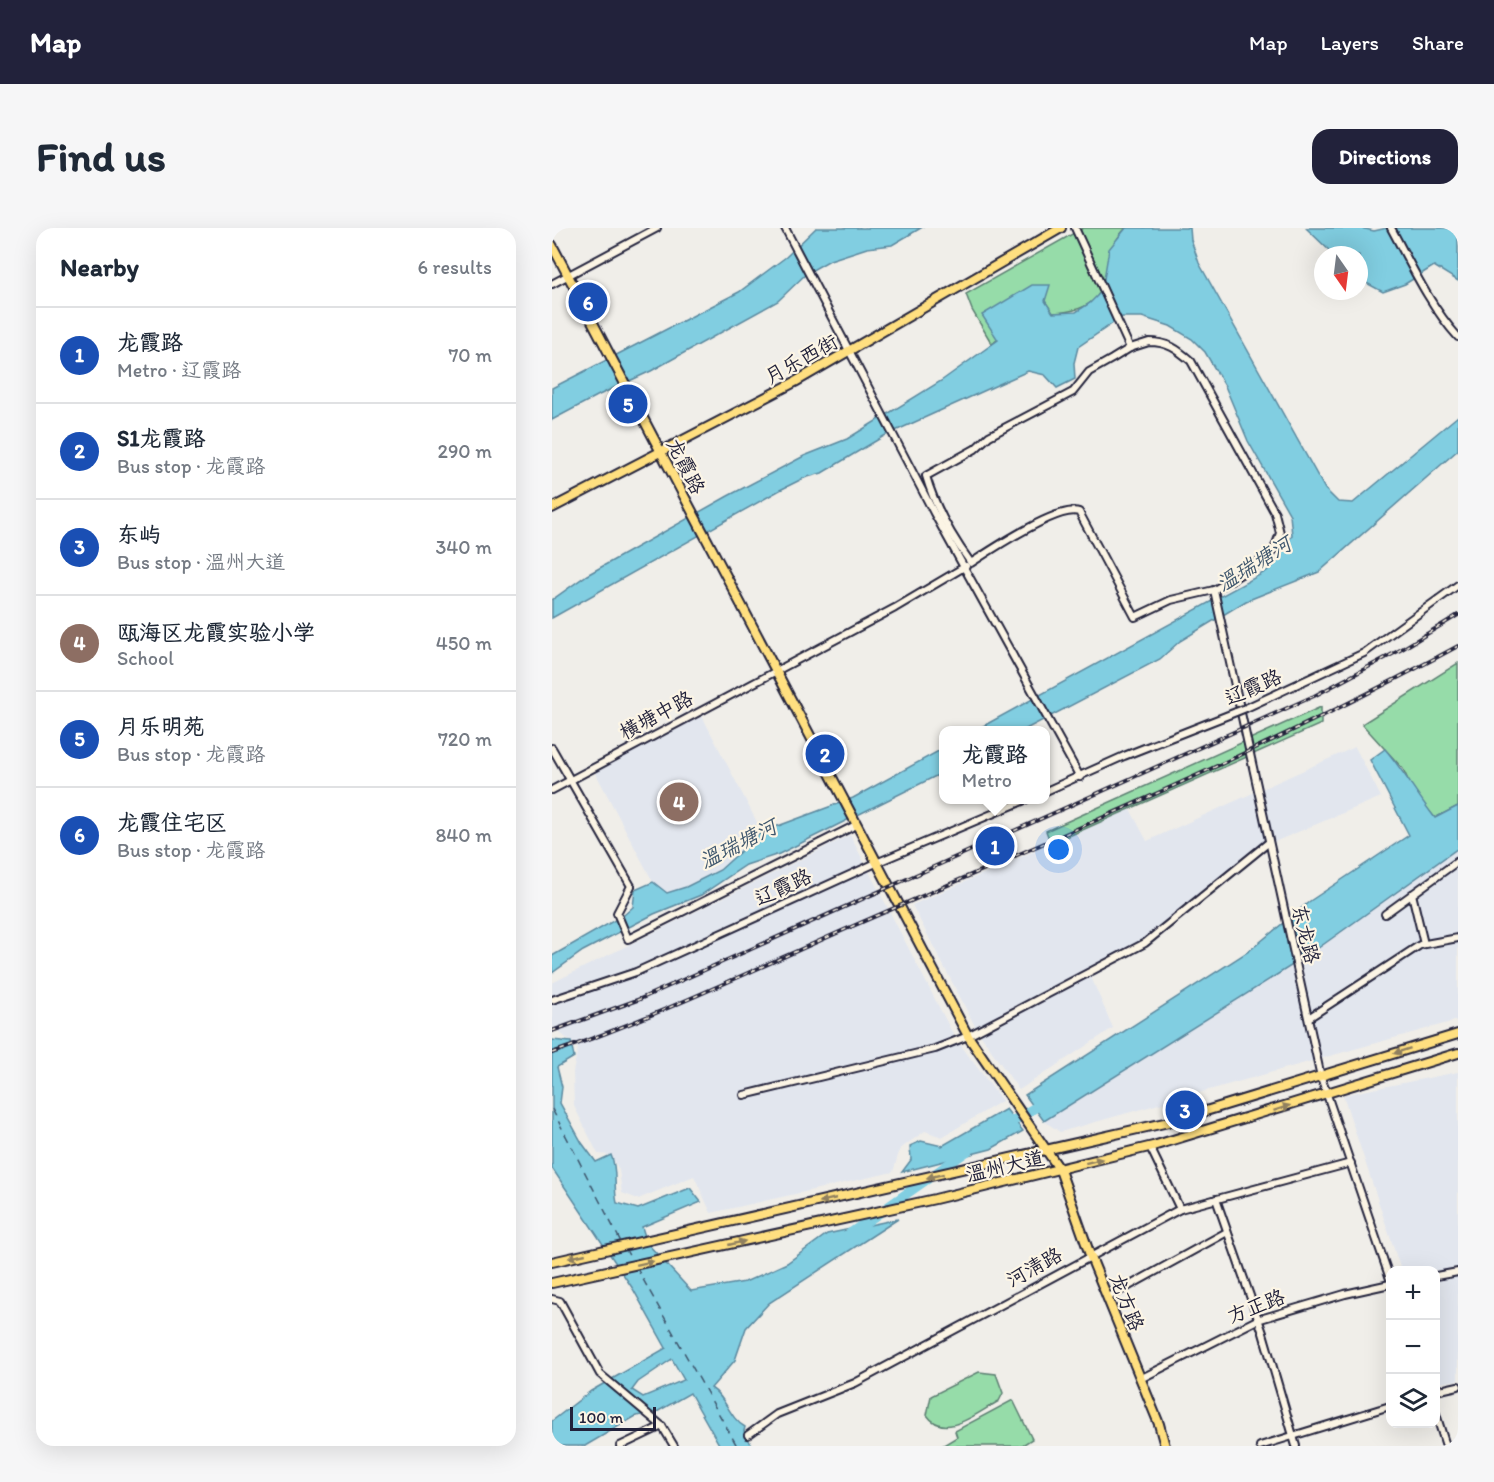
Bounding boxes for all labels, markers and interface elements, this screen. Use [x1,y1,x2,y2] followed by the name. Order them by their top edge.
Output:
[30,25,81,59] text: Map
[1249,30,1288,55] text: Map
[1321,30,1379,55] text: Layers
[1412,30,1464,55] text: Share
[1312,129,1458,184] button: Directions
[36,131,166,182] text: Find us
[1314,246,1368,300] north arrow
[60,251,139,283] text: Nearby
[418,255,492,279] text: 6 results
[568,280,608,325] pin: 6
[117,329,183,356] text: 龙霞路
[760,329,842,389] street label: 月乐西街
[75,343,84,367] text: 1
[448,343,492,367] text: 70 m
[117,358,241,382] text: Metro · 辽霞路
[608,382,648,426] pin: 5
[117,425,206,452] text: S1龙霞路
[662,434,711,499] street label: 龙霞路
[74,439,85,463] text: 2
[437,439,492,463] text: 290 m
[117,454,265,478] text: Bus stop · 龙霞路
[117,521,161,548] text: 东屿
[1211,529,1299,596] water label: 温瑞塘河
[74,535,85,559] text: 3
[435,535,492,559] text: 340 m
[117,550,285,574] text: Bus stop · 温州大道
[117,619,315,646] text: 瓯海区龙霞实验小学
[73,631,86,655] text: 4
[436,631,492,655] text: 450 m
[117,646,174,670] text: School
[1221,663,1286,710] street label: 辽霞路
[615,685,698,744] street label: 横塘中路
[117,713,205,740] text: 月乐明苑
[939,726,1050,804] popup
[74,727,85,751] text: 5
[438,727,492,751] text: 720 m
[806,732,844,776] pin: 2
[961,741,1028,768] text: 龙霞路
[117,742,265,766] text: Bus stop · 龙霞路
[961,768,1012,792] text: Metro
[660,780,698,824] pin: 4
[117,809,227,836] text: 龙霞住宅区
[695,812,784,874] water label: 温瑞塘河
[74,823,85,847] text: 6
[435,823,492,847] text: 840 m
[976,824,1014,868] pin: 1
[1044,835,1073,864] your location
[117,838,265,862] text: Bus stop · 龙霞路
[751,863,816,911] street label: 辽霞路
[1287,902,1325,967] street label: 东龙路
[1393,1047,1411,1056] one-way arrow
[1166,1088,1204,1132] pin: 3
[1273,1102,1291,1112] one-way arrow
[963,1145,1047,1187] street label: 温州大道
[1085,1156,1103,1166] one-way arrow
[926,1171,944,1181] one-way arrow
[818,1196,837,1205] one-way arrow
[728,1238,746,1248] one-way arrow
[1002,1241,1067,1292] street label: 河清路
[567,1252,586,1262] one-way arrow
[636,1258,655,1268] one-way arrow
[1386,1266,1440,1428] map controls
[1386,1266,1440,1320] button: +
[1105,1270,1150,1335] street label: 龙方路
[1224,1284,1289,1328] street label: 方正路
[1386,1320,1440,1374] button: −
[1386,1374,1440,1428] button: layers
[570,1404,656,1432] scale bar
[579,1408,623,1427] text: 100 m

